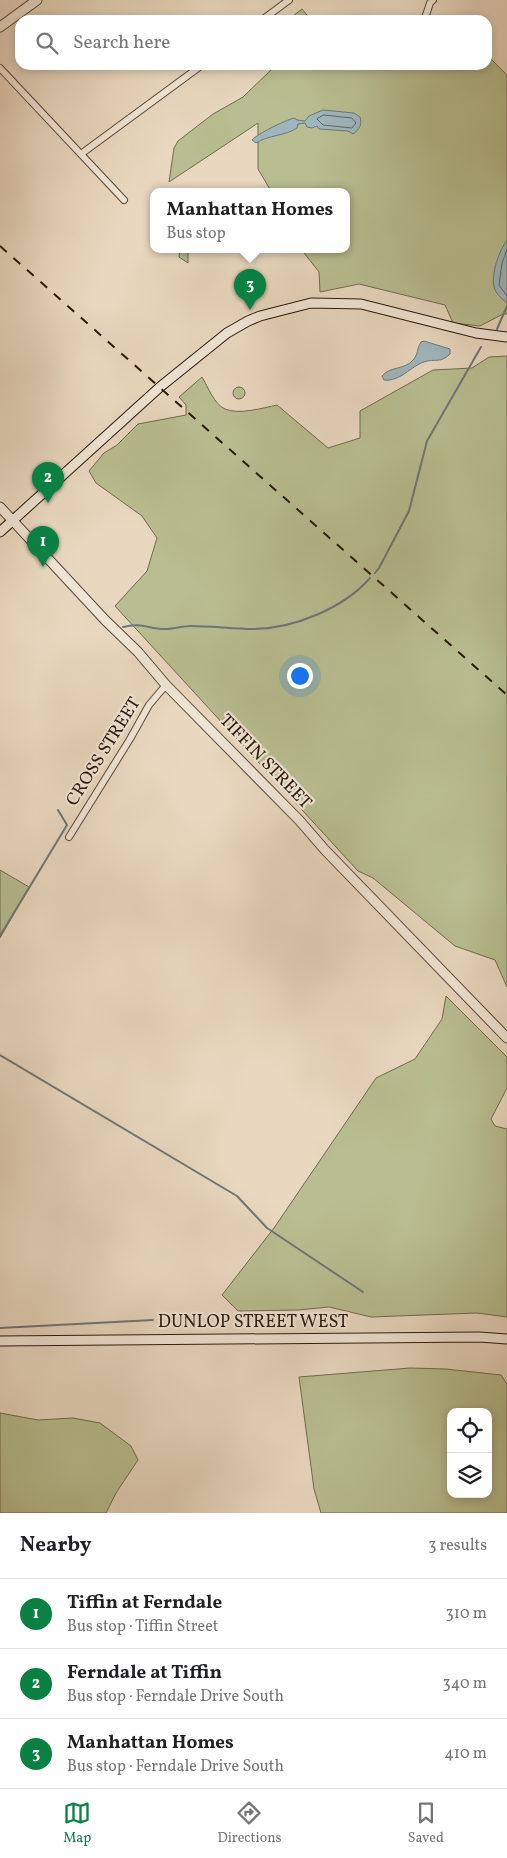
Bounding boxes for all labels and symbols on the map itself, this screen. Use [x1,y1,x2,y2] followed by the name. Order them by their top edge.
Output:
[234,269,266,310] pin: 3
[32,462,64,503] pin: 2
[27,526,59,567] pin: 1
[287,663,313,689] your location
[61,692,148,811] street label: CROSS STREET
[213,709,317,815] street label: TIFFIN STREET
[158,1310,349,1335] street label: DUNLOP STREET WEST

